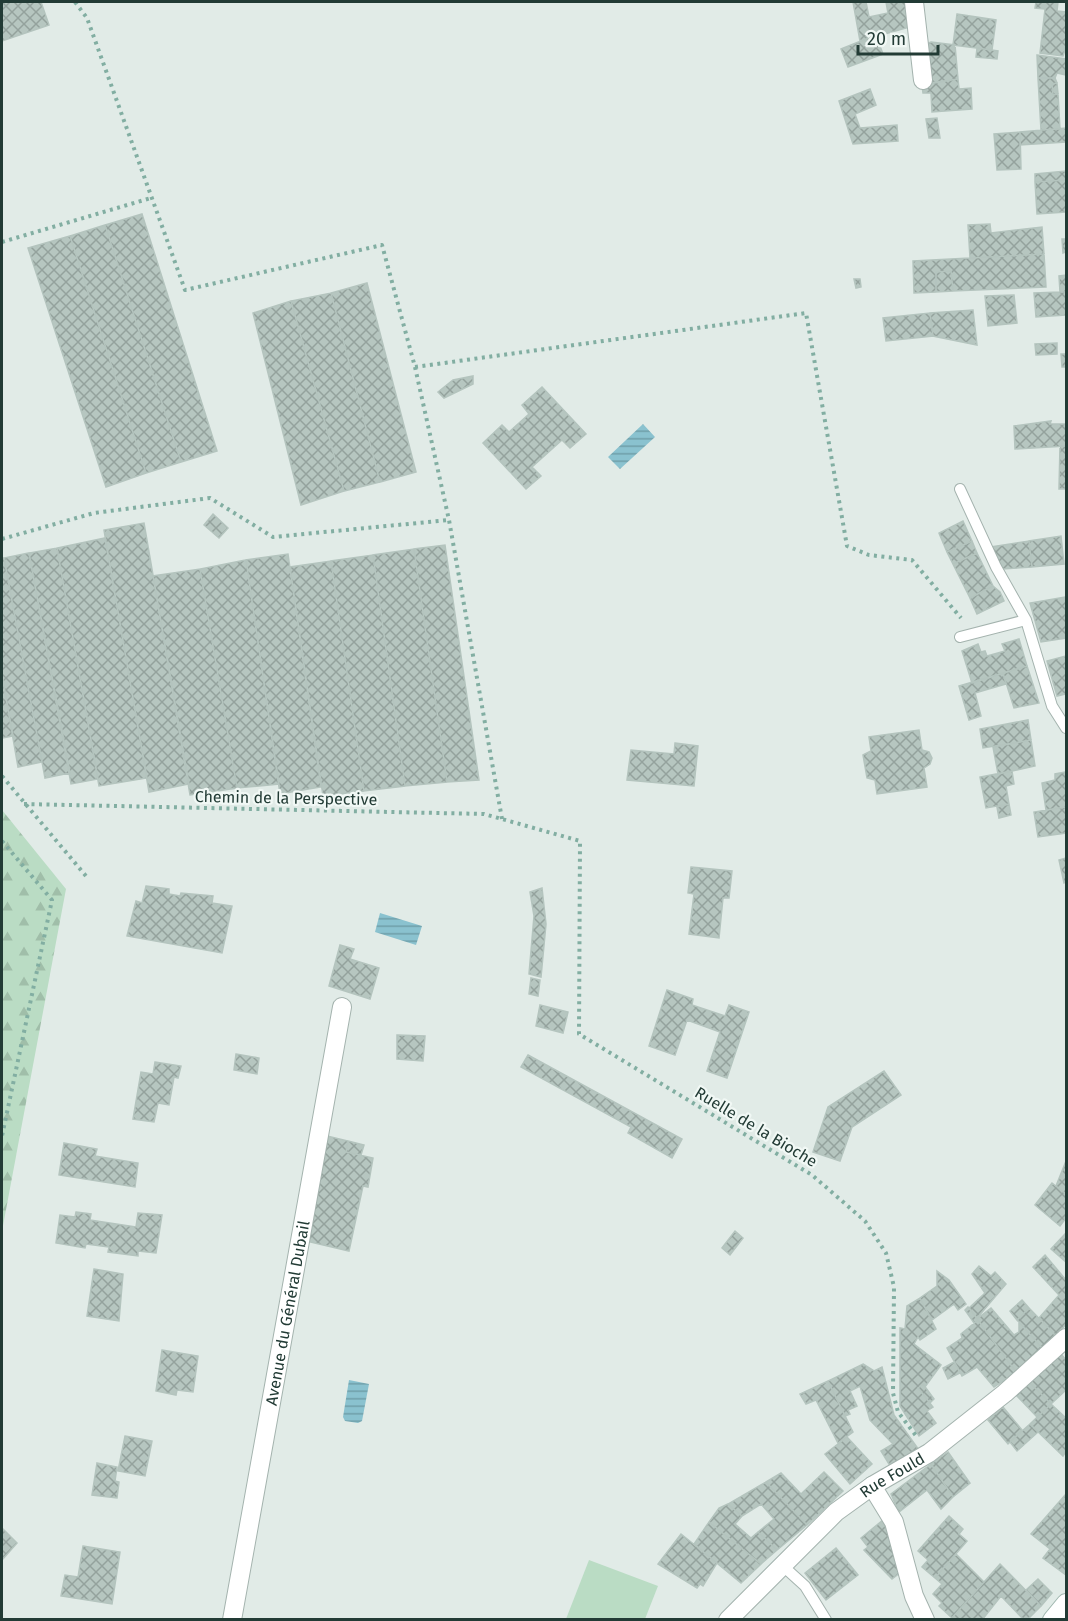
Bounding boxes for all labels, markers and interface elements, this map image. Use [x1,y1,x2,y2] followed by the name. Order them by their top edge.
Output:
[858,18,938,56] scale bar
[867,28,906,50] text: 20 m
[195,787,377,809] street label: Chemin de la Perspective
[691,1083,821,1171] street label: Ruelle de la Bioche
[261,1219,313,1407] street label: Avenue du Général Dubail
[856,1448,928,1501] street label: Rue Fould

